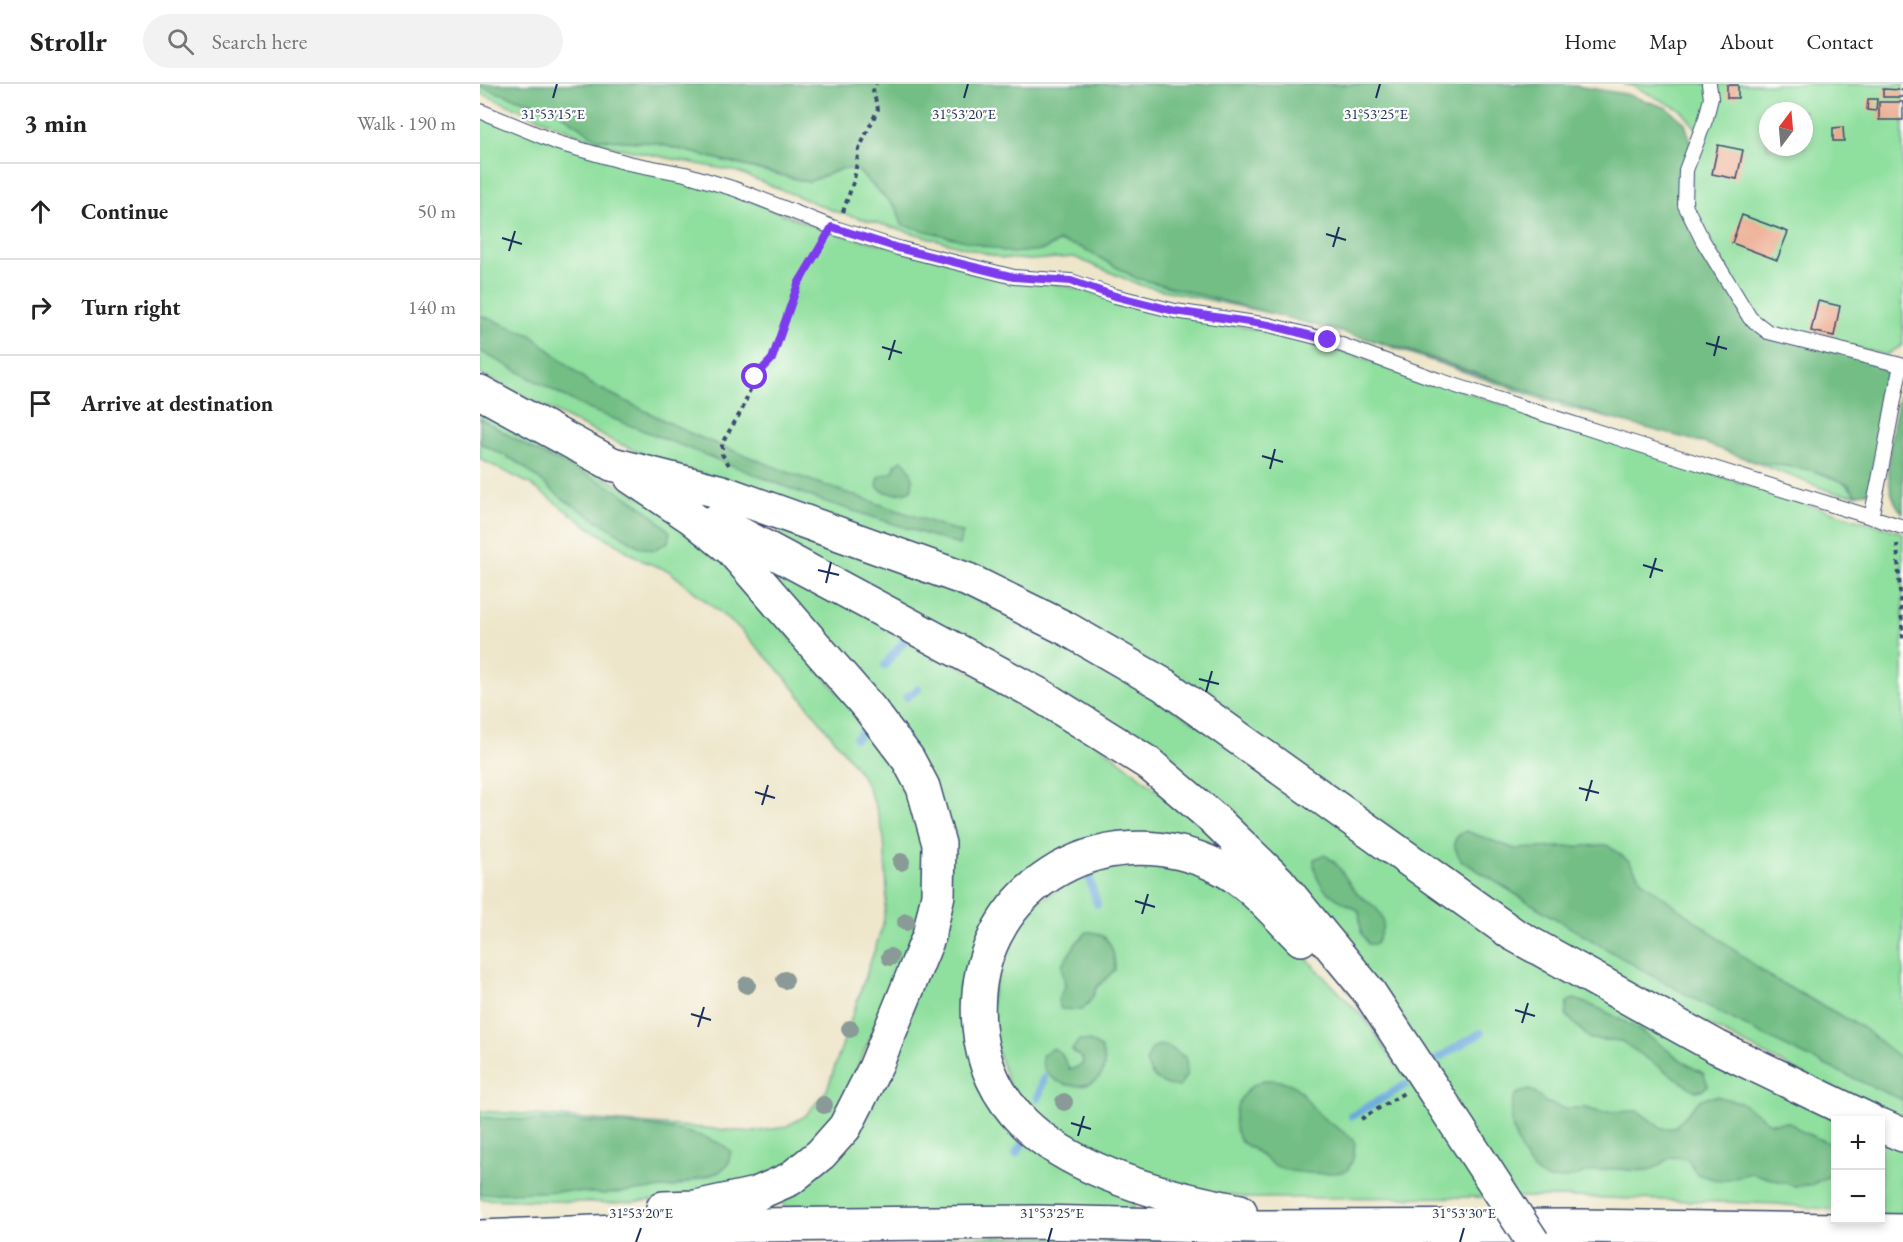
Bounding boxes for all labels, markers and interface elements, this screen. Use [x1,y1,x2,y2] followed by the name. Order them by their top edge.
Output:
[143,14,563,68] search box
[30,23,107,59] text: Strollr
[164,25,197,58] icon: search
[212,27,307,56] text: Search here
[1564,28,1616,55] text: Home
[1649,28,1687,55] text: Map
[1720,28,1773,55] text: About
[1806,28,1873,55] text: Contact
[1759,102,1813,156] north arrow
[521,104,586,123] text: 31°53'15"E
[932,104,997,123] text: 31°53'20"E
[1344,104,1409,123] text: 31°53'25"E
[24,106,87,140] text: 3 min
[357,110,456,136] text: Walk · 190 m
[24,195,57,228] icon: ahead
[81,197,168,226] text: Continue
[417,198,456,224] text: 50 m
[24,291,57,324] icon: right
[81,293,180,322] text: Turn right
[408,294,456,320] text: 140 m
[1314,326,1340,352] route end
[741,363,767,389] route start
[24,387,57,420] icon: arrive
[81,389,273,418] text: Arrive at destination
[1831,1116,1885,1224] map controls
[1831,1116,1885,1170] button: +
[1831,1170,1885,1224] button: −
[609,1203,674,1222] text: 31°53'20"E
[1020,1203,1085,1222] text: 31°53'25"E
[1432,1203,1497,1222] text: 31°53'30"E

